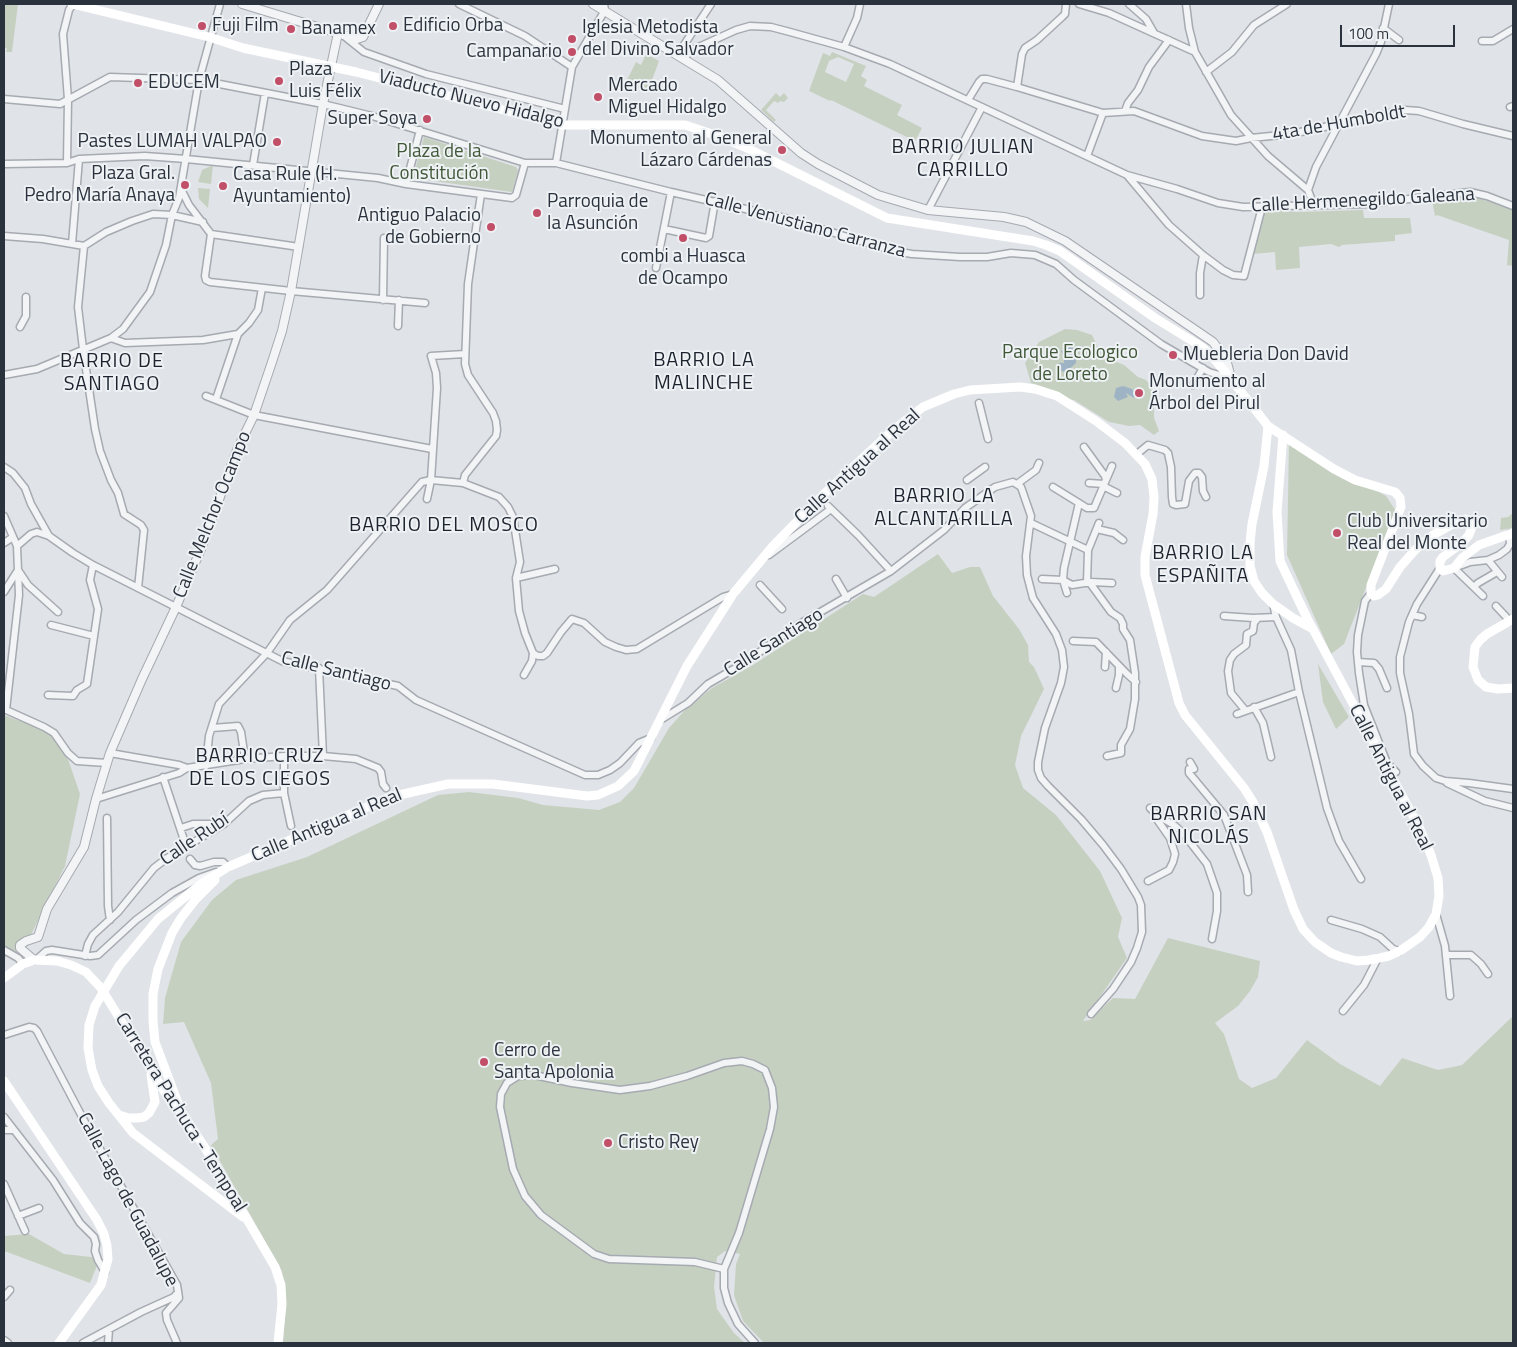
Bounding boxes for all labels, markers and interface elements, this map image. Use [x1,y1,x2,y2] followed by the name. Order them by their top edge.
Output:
[212,15,279,37] place label: Fuji Film
[403,15,503,37] place label: Edificio Orba
[1342,15,1457,47] scale bar
[582,17,734,61] place label: Iglesia Metodista del Divino Salvador
[301,18,376,40] place label: Banamex
[196,20,208,32] marker: Fuji Film
[387,20,399,32] marker: Edificio Orba
[1348,22,1389,45] text: 100 m
[285,23,297,35] marker: Banamex
[566,33,578,45] marker: Iglesia Metodista del Divino Salvador
[466,41,562,63] place label: Campanario
[566,46,578,58] marker: Campanario
[289,59,362,103] place label: Plaza Luis Félix
[376,66,566,134] street label: Viaducto Nuevo Hidalgo
[148,72,220,94] place label: EDUCEM
[273,75,285,87] marker: Plaza Luis Félix
[608,75,727,119] place label: Mercado Miguel Hidalgo
[132,77,144,89] marker: EDUCEM
[592,91,604,103] marker: Mercado Miguel Hidalgo
[1271,101,1407,147] street label: 4ta de Humboldt
[328,108,417,130] place label: Super Soya
[421,113,433,125] marker: Super Soya
[590,128,772,172] place label: Monumento al General Lázaro Cárdenas
[78,131,267,153] place label: Pastes LUMAH VALPAO
[271,136,283,148] marker: Pastes LUMAH VALPAO
[890,136,1036,183] district label: BARRIO JULIAN CARRILLO
[389,141,489,185] park label: Plaza de la Constitución
[776,144,788,156] marker: Monumento al General Lázaro Cárdenas
[24,163,175,207] place label: Plaza Gral. Pedro María Anaya
[233,164,351,208] place label: Casa Rule (H. Ayuntamiento)
[179,179,191,191] marker: Plaza Gral. Pedro María Anaya
[217,180,229,192] marker: Casa Rule (H. Ayuntamiento)
[1251,184,1475,218] street label: Calle Hermenegildo Galeana
[702,188,908,264] street label: Calle Venustiano Carranza
[547,191,648,235] place label: Parroquia de la Asunción
[358,205,481,249] place label: Antiguo Palacio de Gobierno
[531,207,543,219] marker: Parroquia de la Asunción
[485,221,497,233] marker: Antiguo Palacio de Gobierno
[677,232,689,244] marker: combi a Huasca de Ocampo
[620,246,746,290] place label: combi a Huasca de Ocampo
[1002,342,1138,386] park label: Parque Ecologico de Loreto
[1183,344,1349,366] place label: Muebleria Don David
[652,349,756,396] district label: BARRIO LA MALINCHE
[1167,349,1179,361] marker: Muebleria Don David
[59,350,165,397] district label: BARRIO DE SANTIAGO
[1149,371,1266,415] place label: Monumento al Árbol del Pirul
[1133,387,1145,399] marker: Monumento al Árbol del Pirul
[790,405,926,529] street label: Calle Antigua al Real
[169,428,257,602] street label: Calle Melchor Ocampo
[873,485,1015,532] district label: BARRIO LA ALCANTARILLA
[1347,511,1488,555] place label: Club Universitario Real del Monte
[347,514,541,538] district label: BARRIO DEL MOSCO
[1331,527,1343,539] marker: Club Universitario Real del Monte
[1151,542,1255,589] district label: BARRIO LA ESPAÑITA
[720,604,828,682] street label: Calle Santiago
[279,647,393,697] street label: Calle Santiago
[1343,701,1437,855] street label: Calle Antigua al Real
[187,745,333,792] district label: BARRIO CRUZ DE LOS CIEGOS
[248,784,406,868] street label: Calle Antigua al Real
[1149,803,1269,850] district label: BARRIO SAN NICOLÁS
[156,809,234,871] street label: Calle Rubí
[109,1009,251,1217] street label: Carretera Pachuca - Tempoal
[494,1040,614,1084] place label: Cerro de Santa Apolonia
[478,1056,490,1068] marker: Cerro de Santa Apolonia
[71,1109,183,1291] street label: Calle Lago de Guadalupe
[618,1132,699,1154] place label: Cristo Rey
[602,1137,614,1149] marker: Cristo Rey

